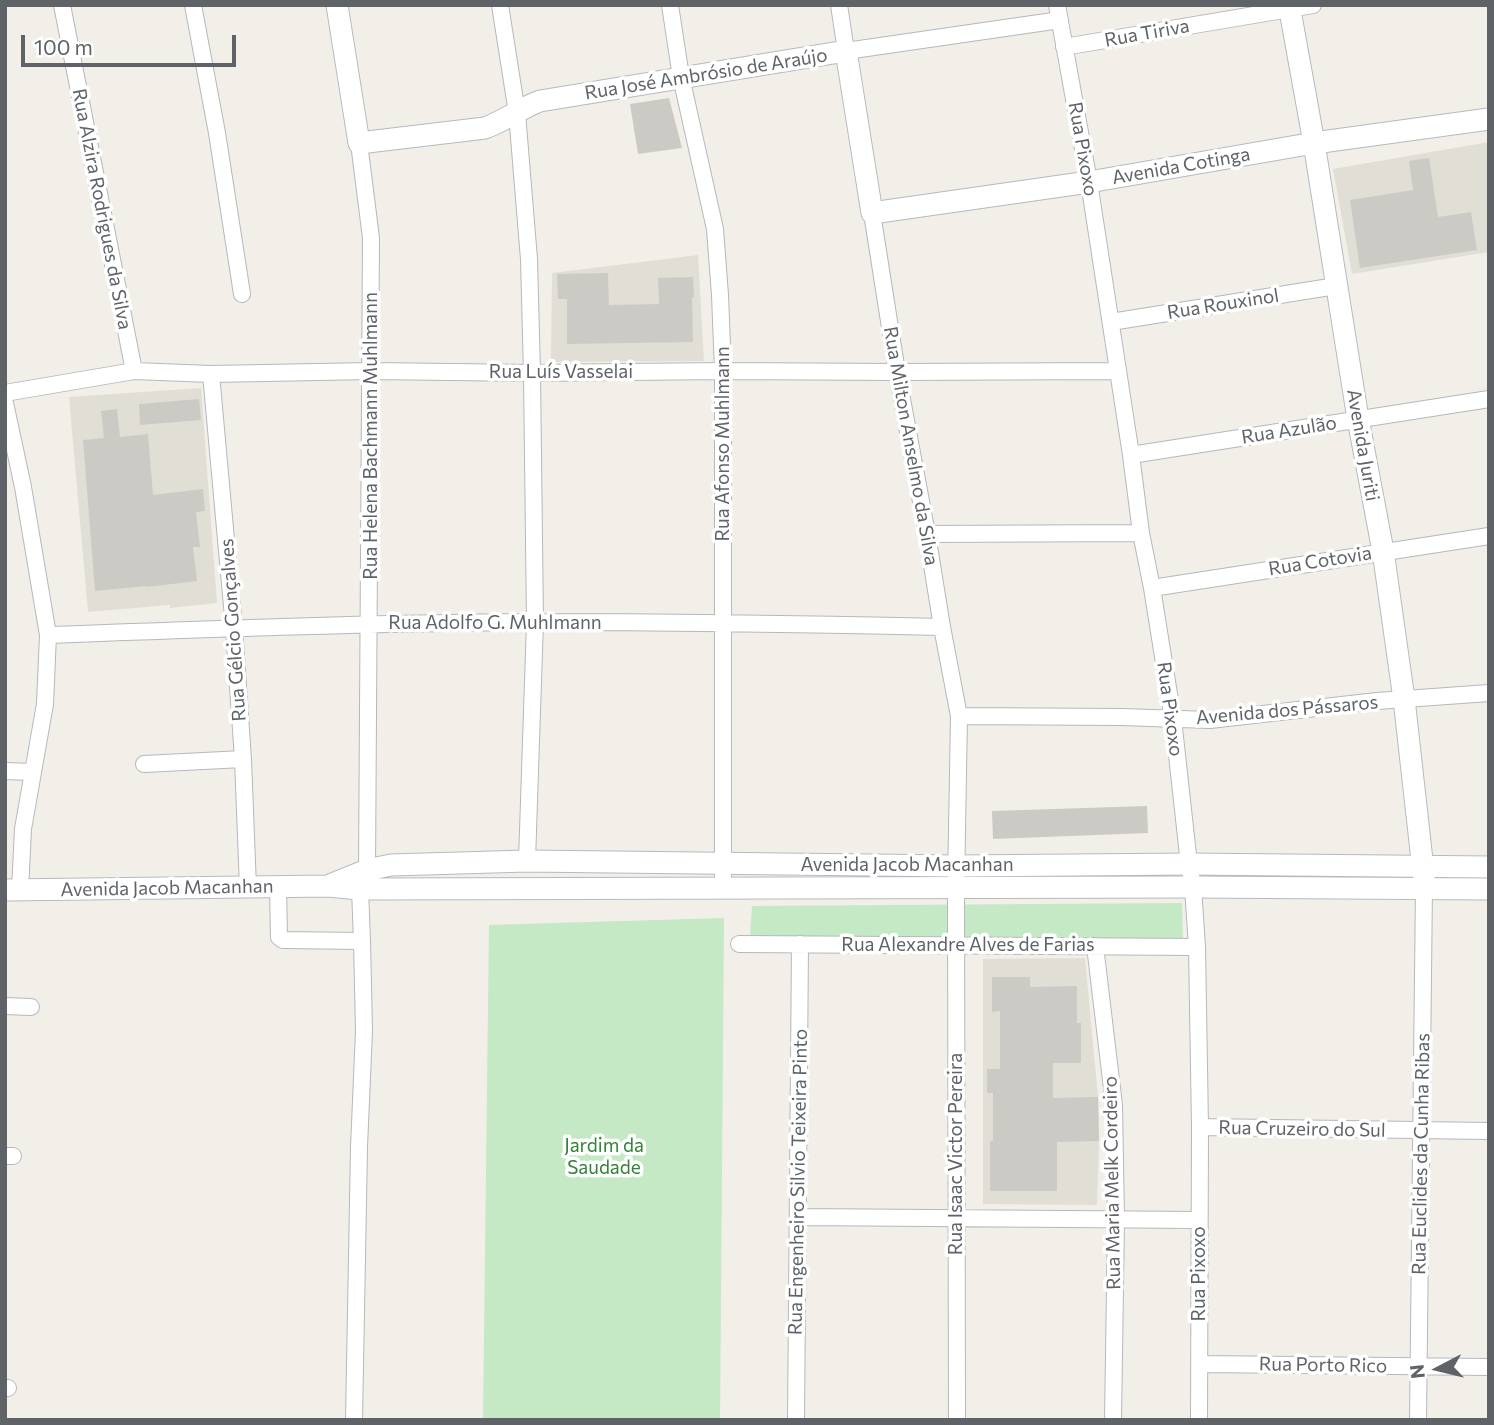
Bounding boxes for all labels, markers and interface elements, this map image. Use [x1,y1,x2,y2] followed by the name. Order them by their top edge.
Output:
[1103,14,1191,52] street label: Rua Tiriva
[24,21,240,65] scale bar
[34,34,93,59] text: 100 m
[583,44,829,104] street label: Rua José Ambrósio de Araújo
[67,87,137,331] street label: Rua Alzira Rodrigues da Silva
[1064,100,1102,198] street label: Rua Pixoxo
[1110,143,1252,189] street label: Avenida Cotinga
[1165,284,1281,324] street label: Rua Rouxinol
[360,292,382,580] street label: Rua Helena Bachmann Muhlmann
[879,325,943,567] street label: Rua Milton Anselmo da Silva
[712,346,734,542] street label: Rua Afonso Muhlmann
[489,361,633,383] street label: Rua Luís Vasselai
[1342,387,1384,503] street label: Avenida Juriti
[1240,411,1338,449] street label: Rua Azulão
[215,538,251,722] street label: Rua Gélcio Gonçalves
[1267,542,1373,580] street label: Rua Cotovia
[388,612,602,634] street label: Rua Adolfo G. Muhlmann
[1152,660,1188,758] street label: Rua Pixoxo
[1195,691,1379,729] street label: Avenida dos Pássaros
[800,854,1014,876] street label: Avenida Jacob Macanhan
[60,875,274,901] street label: Avenida Jacob Macanhan
[841,934,1095,956] street label: Rua Alexandre Alves de Farias
[784,1029,812,1335] street label: Rua Engenheiro Silvio Teixeira Pinto
[1407,1033,1435,1275] street label: Rua Euclides da Cunha Ribas
[945,1053,967,1255] street label: Rua Isaac Victor Pereira
[1099,1076,1125,1290] street label: Rua Maria Melk Cordeiro
[1218,1116,1386,1142] street label: Rua Cruzeiro do Sul
[564,1135,644,1179] park label: Jardim da Saudade
[1188,1226,1210,1322] street label: Rua Pixoxo
[1403,1334,1473,1404] north arrow
[1259,1352,1387,1378] street label: Rua Porto Rico
[1404,1363,1429,1380] text: N

